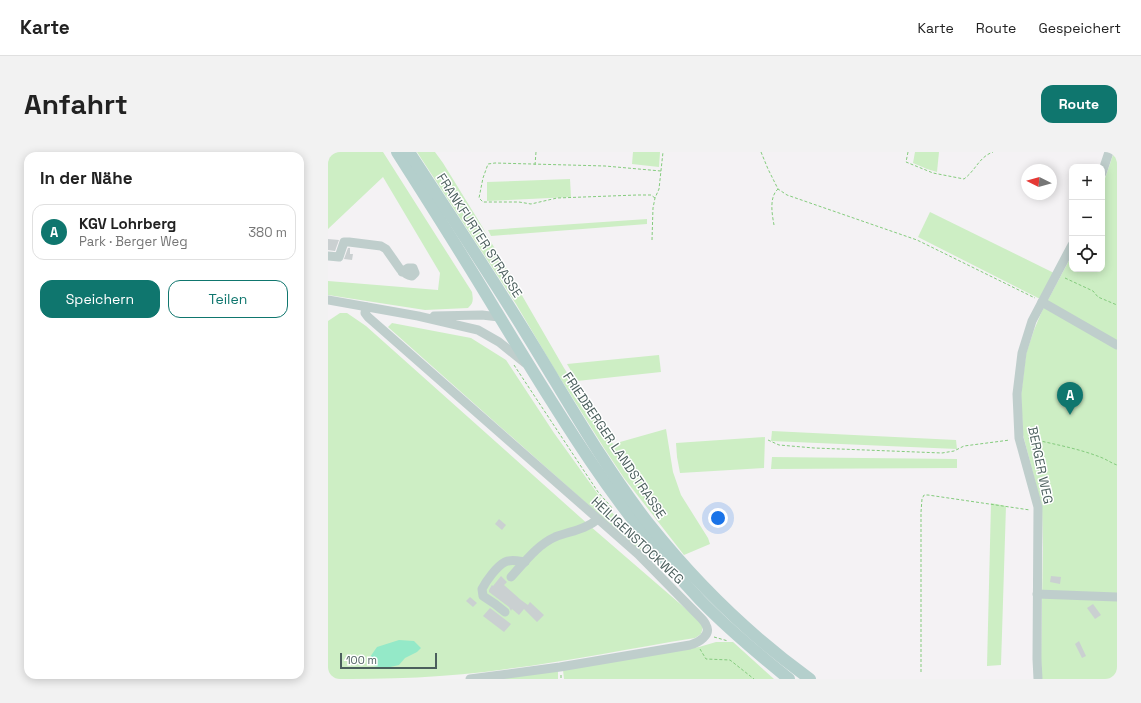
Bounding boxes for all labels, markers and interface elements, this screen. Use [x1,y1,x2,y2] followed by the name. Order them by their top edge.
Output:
[20,15,70,40] text: Karte
[918,19,954,37] text: Karte
[976,19,1016,37] text: Route
[1038,19,1121,37] text: Gespeichert
[1041,85,1117,123] button: Route
[24,86,128,122] text: Anfahrt
[1021,164,1057,200] north arrow
[1069,164,1105,272] map controls
[1069,164,1105,200] button: +
[40,167,132,189] text: In der Nähe
[433,170,526,301] street label: FRANKFURTER STRASSE
[1069,200,1105,236] button: −
[79,214,176,233] text: KGV Lohrberg
[50,224,58,241] text: A
[248,224,287,241] text: 380 m
[79,233,188,250] text: Park · Berger Weg
[1069,236,1105,272] button: locate
[40,280,160,318] button: Speichern
[168,280,288,318] button: Teilen
[559,369,670,522] street label: FRIEDBERGER LANDSTRASSE
[1057,382,1083,415] pin: A
[1024,425,1057,505] street label: BERGER WEG
[588,493,688,588] street label: HEILIGENSTOCKWEG
[708,508,728,528] your location
[340,651,437,670] scale bar
[346,653,377,667] text: 100 m

